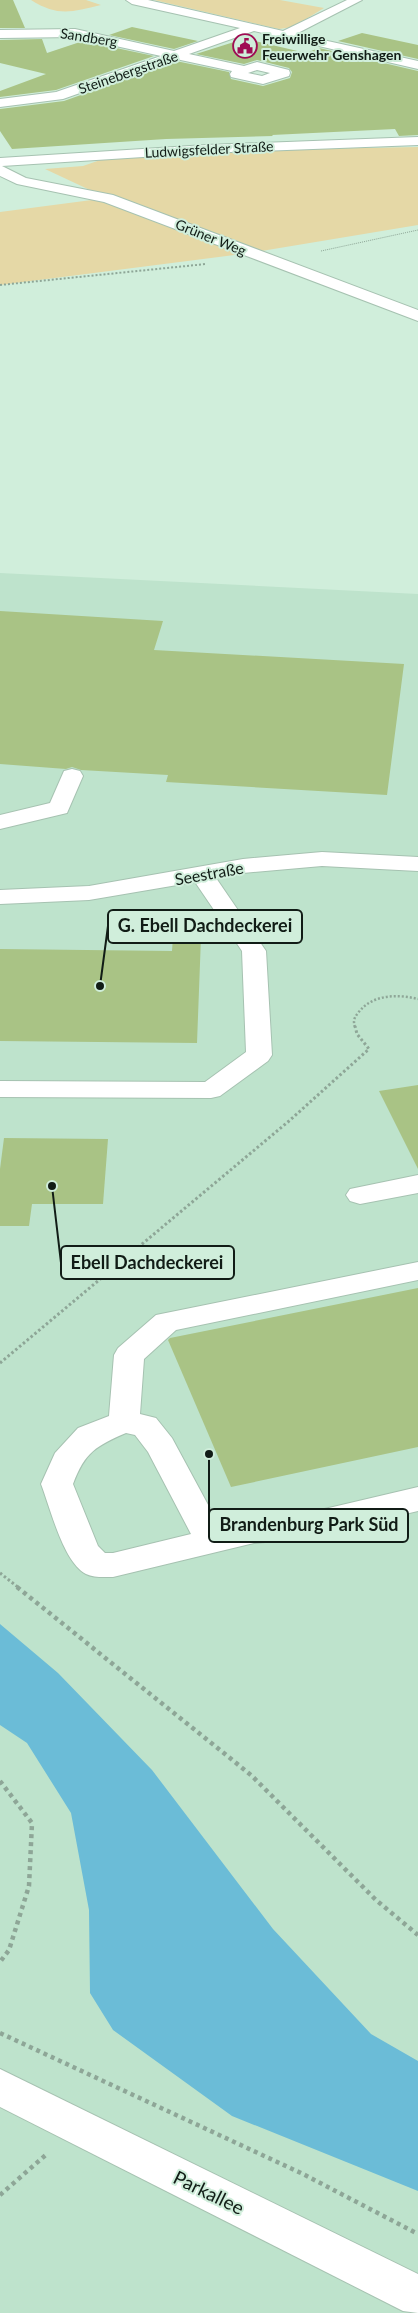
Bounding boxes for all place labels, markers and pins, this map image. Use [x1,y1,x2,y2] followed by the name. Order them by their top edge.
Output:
[262,30,402,63] place label: Freiwillige Feuerwehr Genshagen
[232,33,258,59] public building icon: Freiwillige Feuerwehr Genshagen
[108,910,302,943] callout: G. Ebell Dachdeckerei
[61,1246,234,1279] callout: Ebell Dachdeckerei
[209,1509,408,1542] callout: Brandenburg Park Süd

